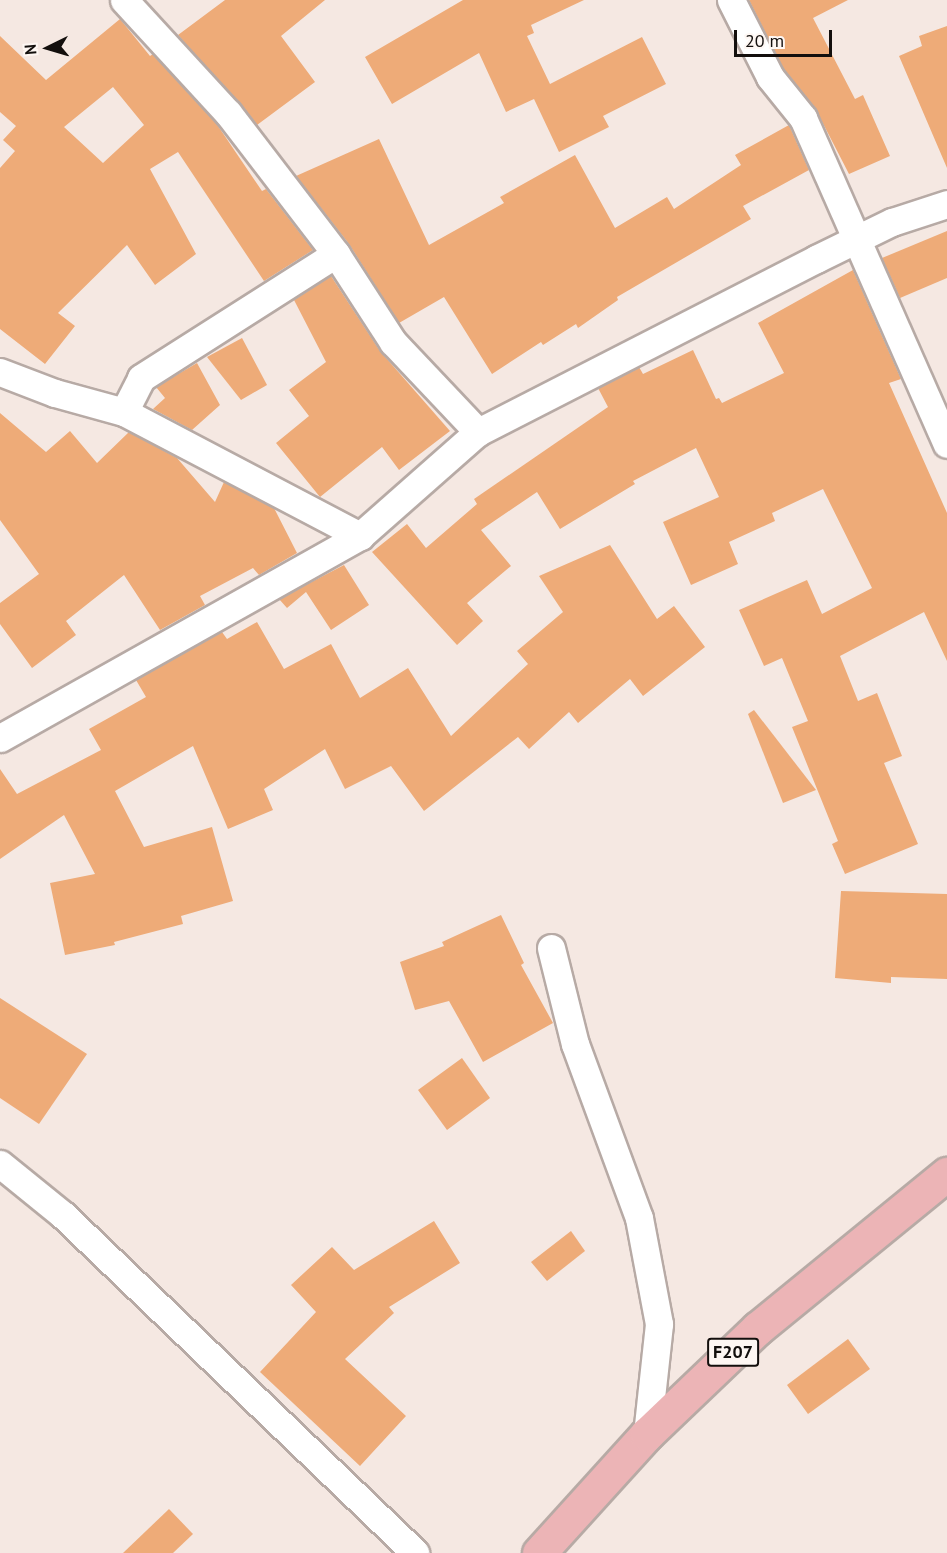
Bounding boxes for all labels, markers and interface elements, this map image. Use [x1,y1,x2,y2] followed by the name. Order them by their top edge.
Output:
[18,18,78,78] north arrow
[737,18,834,56] scale bar
[745,29,784,52] text: 20 m
[20,43,40,56] text: N
[706,1337,760,1367] road number: F207

